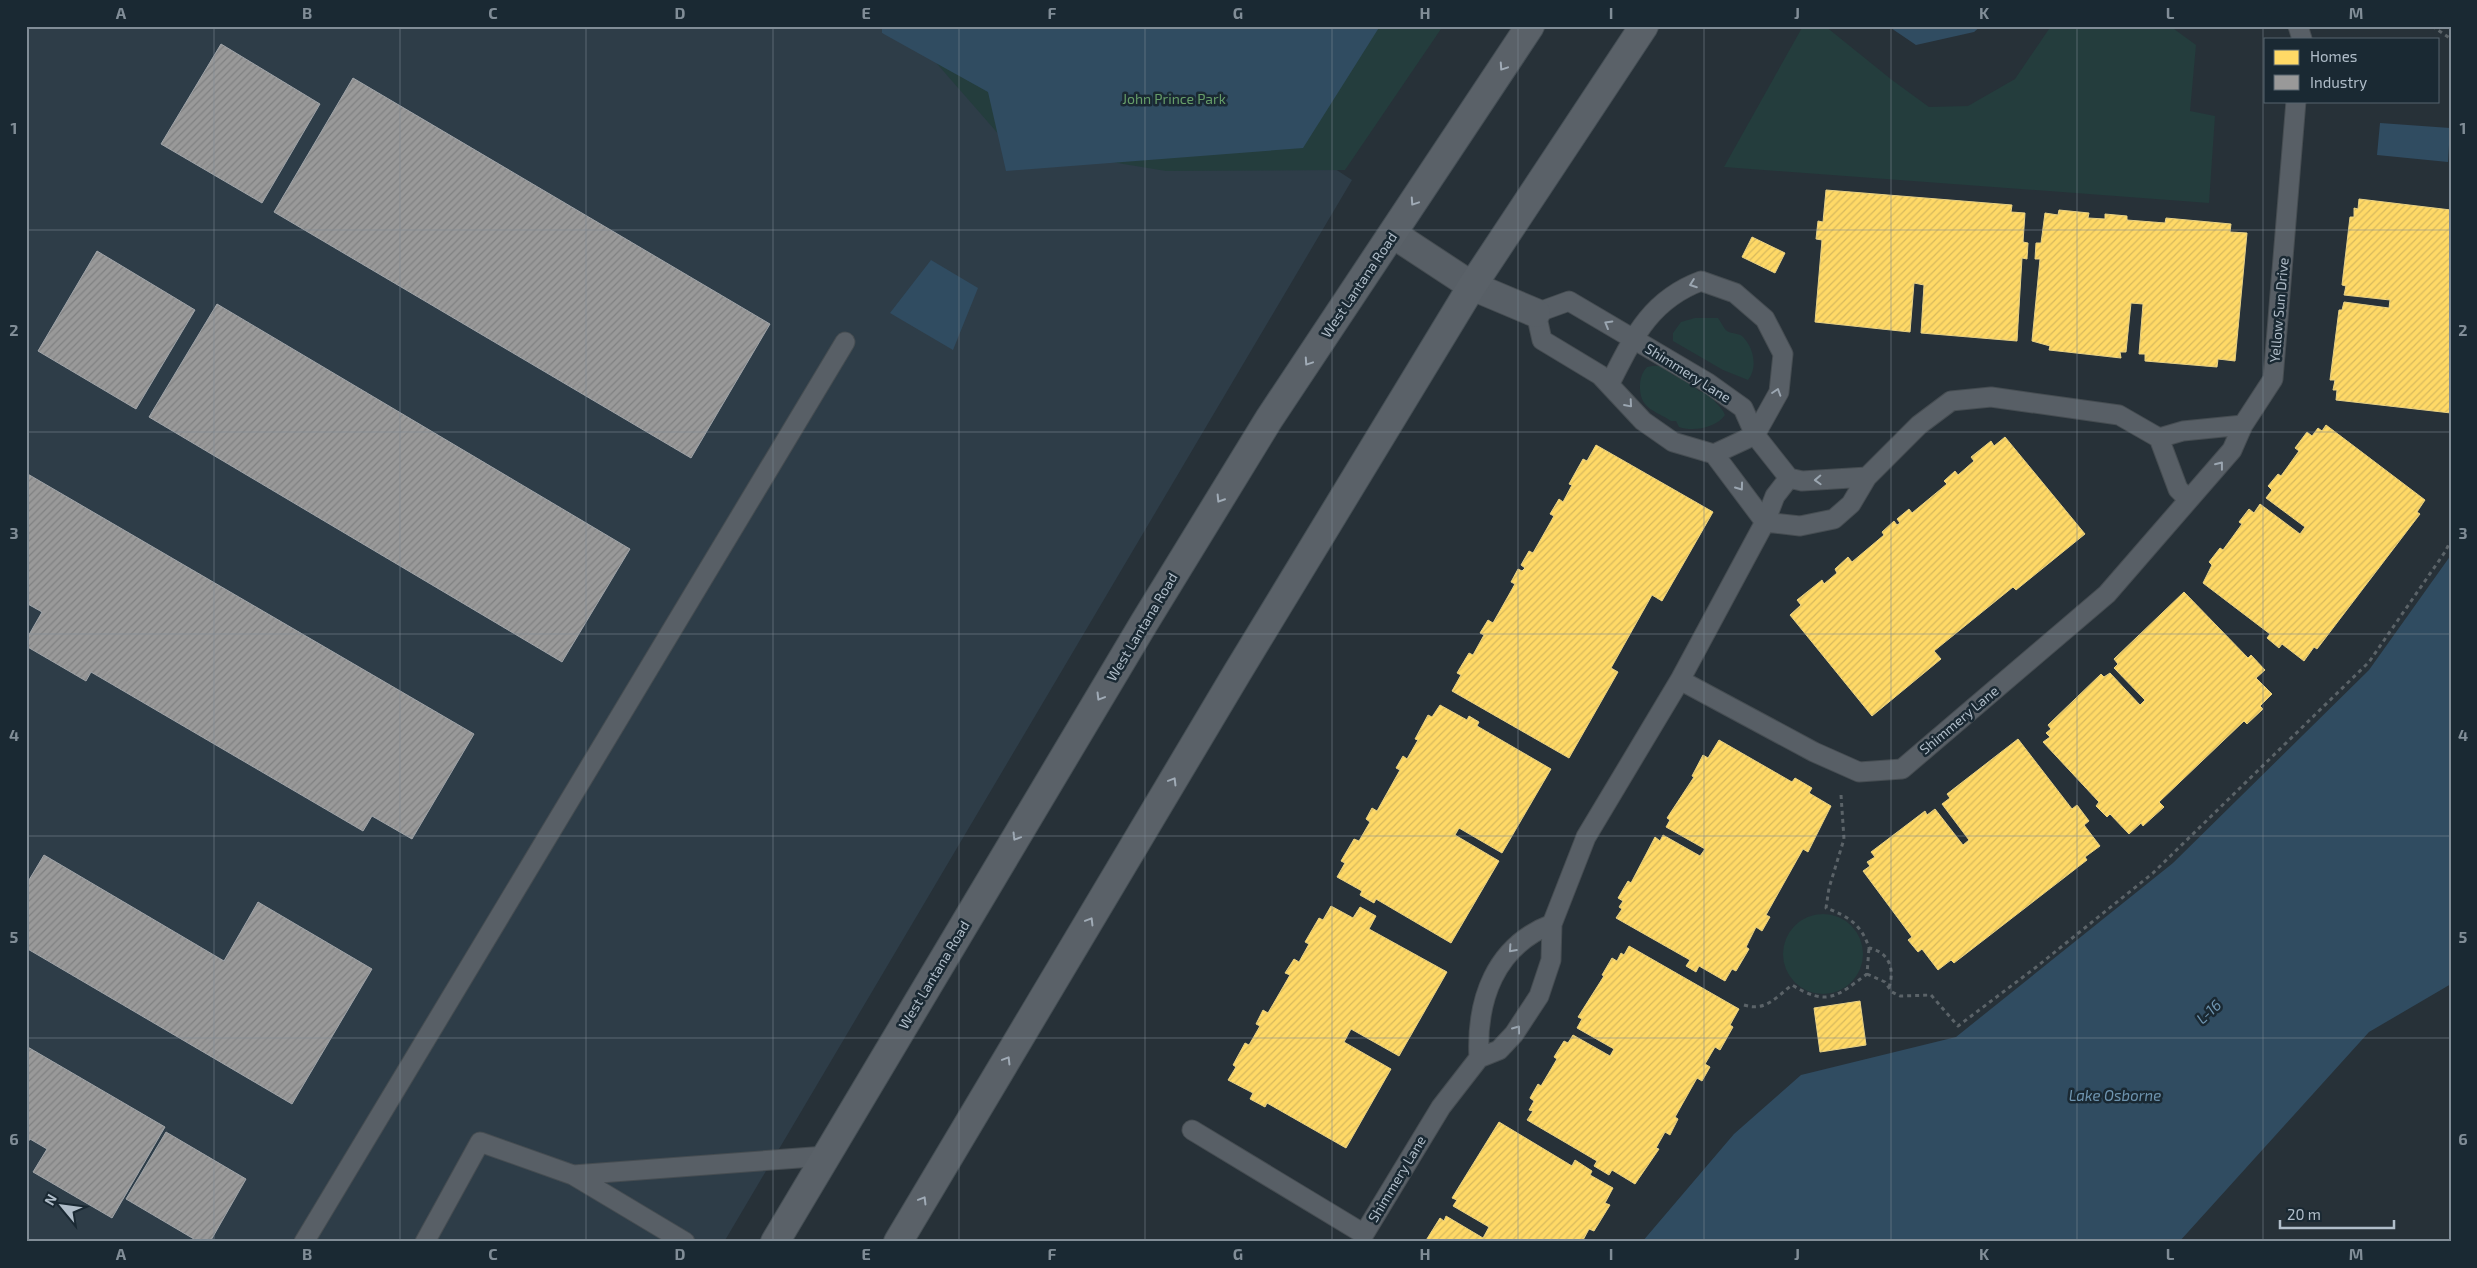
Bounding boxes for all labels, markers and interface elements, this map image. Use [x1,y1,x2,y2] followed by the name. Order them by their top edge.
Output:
[116,3,127,22] text: A
[302,3,312,22] text: B
[488,3,498,22] text: C
[675,3,686,22] text: D
[861,3,871,22] text: E
[1048,3,1057,22] text: F
[1233,3,1243,22] text: G
[1419,3,1431,22] text: H
[1609,3,1613,22] text: I
[1794,3,1800,22] text: J
[1979,3,1990,22] text: K
[2166,3,2175,22] text: L
[2349,3,2363,22] text: M
[2264,38,2440,102] legend
[2310,47,2357,65] text: Homes
[1500,62,1510,71] one-way arrow
[2310,73,2367,91] text: Industry
[1122,90,1226,107] park label: John Prince Park
[11,118,17,137] text: 1
[2460,118,2466,137] text: 1
[1411,197,1420,206] one-way arrow
[1317,229,1400,341] street label: West Lantana Road
[2265,257,2292,363] street label: Yellow Sun Drive
[1689,278,1698,288] one-way arrow
[9,320,19,339] text: 2
[1605,320,1614,330] one-way arrow
[2458,320,2468,339] text: 2
[1642,339,1734,406] street label: Shimmery Lane
[1305,356,1314,365] one-way arrow
[1772,388,1782,397] one-way arrow
[1623,399,1632,408] one-way arrow
[2214,461,2223,471] one-way arrow
[1814,475,1822,485] one-way arrow
[1734,481,1743,491] one-way arrow
[1217,493,1227,502] one-way arrow
[9,523,19,542] text: 3
[2458,523,2468,542] text: 3
[1103,570,1181,684] street label: West Lantana Road
[1916,682,2002,758] street label: Shimmery Lane
[1096,692,1106,701] one-way arrow
[9,725,19,744] text: 4
[2458,725,2468,744] text: 4
[1166,778,1176,787] one-way arrow
[1013,831,1023,840] one-way arrow
[1083,917,1093,926] one-way arrow
[895,918,973,1032] street label: West Lantana Road
[10,927,19,946] text: 5
[2459,927,2468,946] text: 5
[1509,944,1518,953] one-way arrow
[2192,995,2224,1027] water label: L-16
[1511,1026,1520,1035] one-way arrow
[1000,1057,1010,1066] one-way arrow
[2069,1086,2161,1104] water label: Lake Osborne
[9,1129,19,1148] text: 6
[2458,1129,2468,1148] text: 6
[1364,1132,1429,1225] street label: Shimmery Lane
[38,1180,88,1230] north arrow
[40,1191,60,1208] text: N
[917,1196,927,1205] one-way arrow
[2280,1198,2393,1230] scale bar
[2287,1205,2321,1223] text: 20 m
[116,1244,127,1263] text: A
[302,1244,312,1263] text: B
[488,1244,498,1263] text: C
[675,1244,686,1263] text: D
[861,1244,871,1263] text: E
[1048,1244,1057,1263] text: F
[1233,1244,1243,1263] text: G
[1419,1244,1431,1263] text: H
[1609,1244,1613,1263] text: I
[1794,1244,1800,1263] text: J
[1979,1244,1990,1263] text: K
[2166,1244,2175,1263] text: L
[2349,1244,2363,1263] text: M

